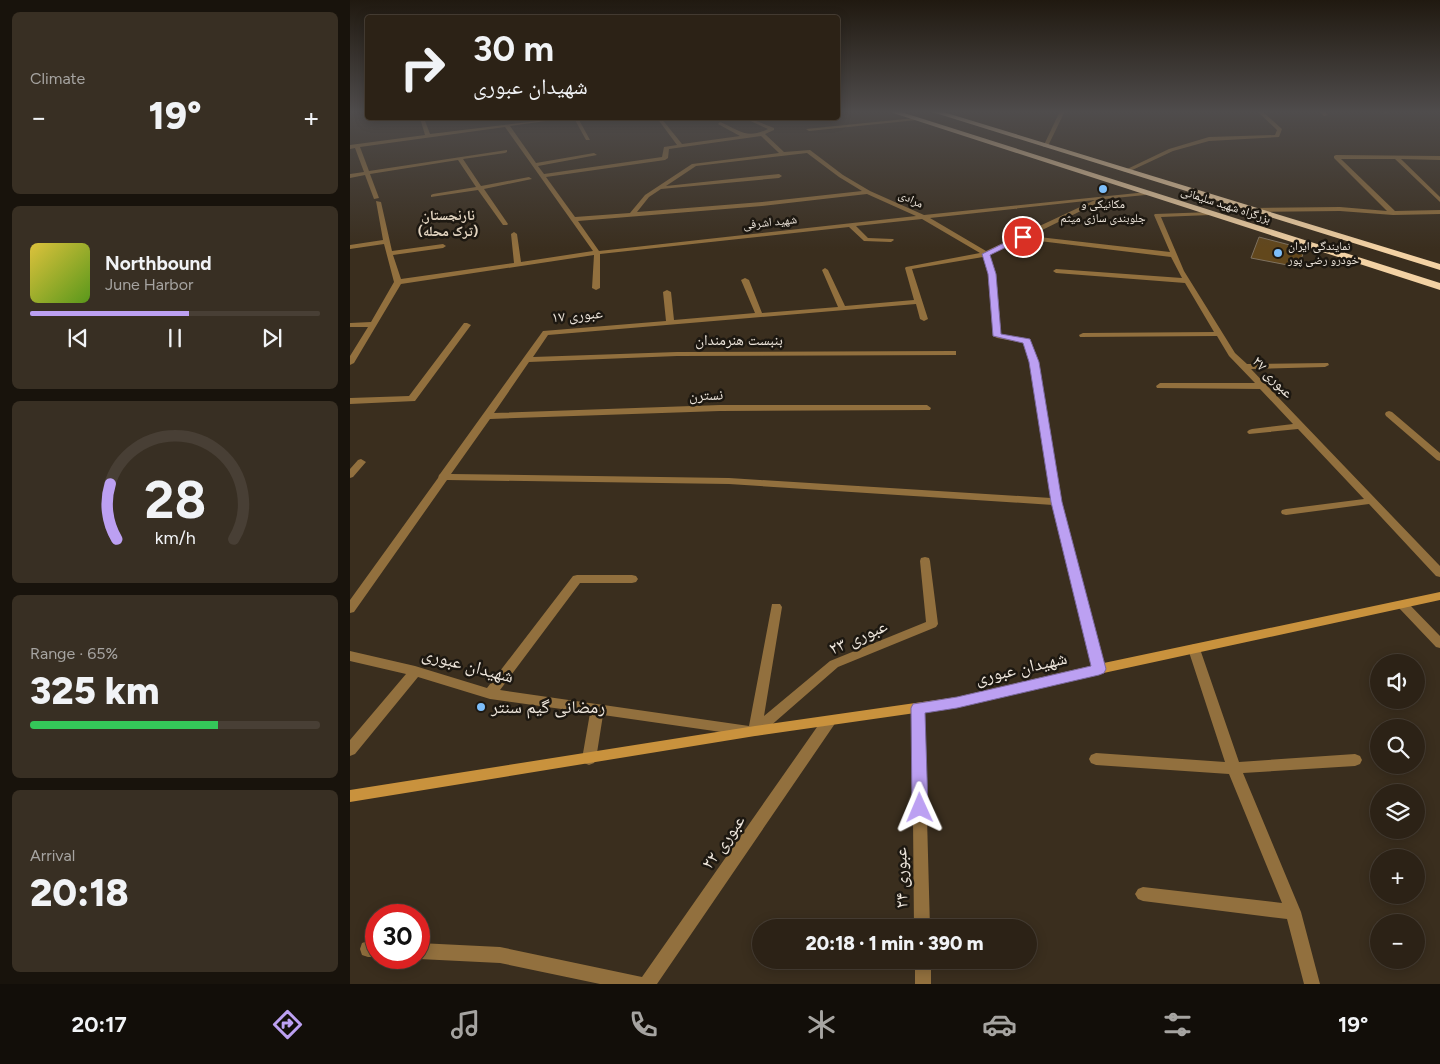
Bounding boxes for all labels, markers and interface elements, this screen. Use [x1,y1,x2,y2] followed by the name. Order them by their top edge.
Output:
[473,28,554,70] text: 30 m
[390,35,455,100] icon: right
[30,69,85,88] text: Climate
[473,73,588,100] text: شهیدان عبوری
[148,93,202,139] text: 19°
[30,100,47,134] text: −
[303,100,320,134] text: +
[1097,183,1109,195] marker: مکانیکی و جلوبندی سازی میثم
[1179,184,1273,226] street label: بزرگراه شهید سلیمانی
[896,187,926,211] street label: مرادی
[1060,197,1146,226] place label: مکانیکی و جلوبندی سازی میثم
[418,207,478,240] district label: نارنجستان (ترک محله)
[742,212,798,232] street label: شهید اشرفی
[1002,216,1044,258] pin
[1009,223,1037,251] icon: arrive
[1287,239,1359,267] place label: نمایندگی ایران خودرو رضی پور
[1272,247,1284,259] marker: نمایندگی ایران خودرو رضی پور
[105,252,212,275] text: Northbound
[105,275,193,294] text: June Harbor
[551,304,604,327] street label: عبوری ۱۷
[64,324,92,352] icon: previous
[161,324,189,352] icon: pause
[258,324,286,352] icon: next
[695,331,783,350] street label: بنبست هنرمندان
[1248,352,1298,403] street label: عبوری ۲۷
[689,385,724,406] street label: نسترن
[144,469,206,531] text: 28
[155,527,195,548] text: km/h
[825,614,891,660] street label: عبوری ۲۳
[420,642,516,688] street label: شهیدان عبوری
[30,644,118,663] text: Range · 65%
[973,647,1069,689] street label: شهیدان عبوری
[1370,654,1425,969] map controls
[1370,654,1425,709] button: sound
[30,668,160,714] text: 325 km
[490,696,605,719] place label: رمضانی گیم سنتر
[475,701,487,713] marker: رمضانی گیم سنتر
[1370,719,1425,774] button: search
[893,781,945,833] position arrow
[1370,784,1425,839] button: layers
[696,811,750,873] street label: عبوری ۲۲
[30,846,75,865] text: Arrival
[889,847,913,909] street label: عبوری ۲۴
[1370,849,1425,904] button: +
[30,870,129,916] text: 20:18
[365,904,430,969] speed limit sign: 30
[1370,914,1425,969] button: −
[806,932,983,955] text: 20:18 · 1 min · 390 m
[270,1007,305,1042] icon: directions
[448,1007,483,1042] icon: music
[626,1007,661,1042] icon: phone
[804,1007,839,1042] icon: climate
[982,1007,1017,1042] icon: car
[1160,1007,1195,1042] icon: filters
[72,1011,127,1038] text: 20:17
[1338,1011,1368,1038] text: 19°

